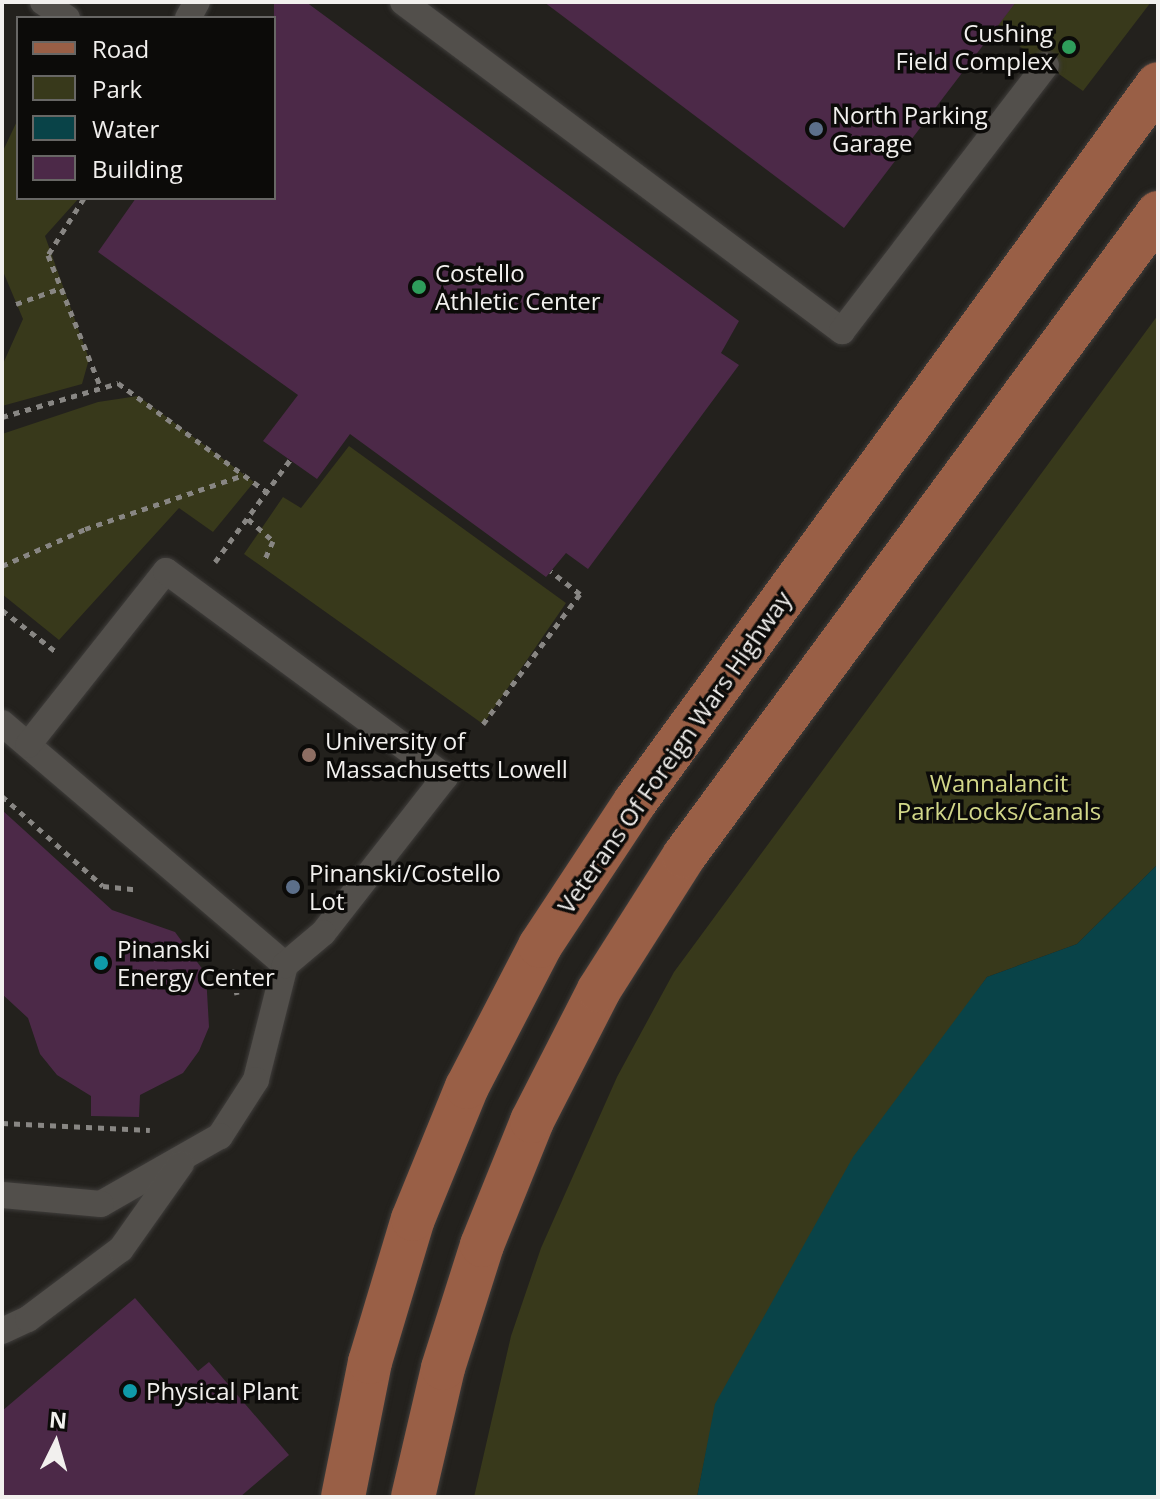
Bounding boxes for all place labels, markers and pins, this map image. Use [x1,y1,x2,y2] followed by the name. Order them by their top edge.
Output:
[896,19,1053,75] place label: Cushing Field Complex
[1060,38,1078,56] marker: Cushing Field Complex
[832,101,988,157] place label: North Parking Garage
[807,120,825,138] marker: North Parking Garage
[435,259,600,315] place label: Costello Athletic Center
[410,278,428,296] marker: Costello Athletic Center
[325,727,568,783] place label: University of Massachusetts Lowell
[300,746,318,764] marker: University of Massachusetts Lowell
[309,859,501,915] place label: Pinanski/Costello Lot
[284,878,302,896] marker: Pinanski/Costello Lot
[117,935,275,991] place label: Pinanski Energy Center
[92,954,110,972] marker: Pinanski Energy Center
[146,1377,299,1405] place label: Physical Plant
[121,1382,139,1400] marker: Physical Plant

